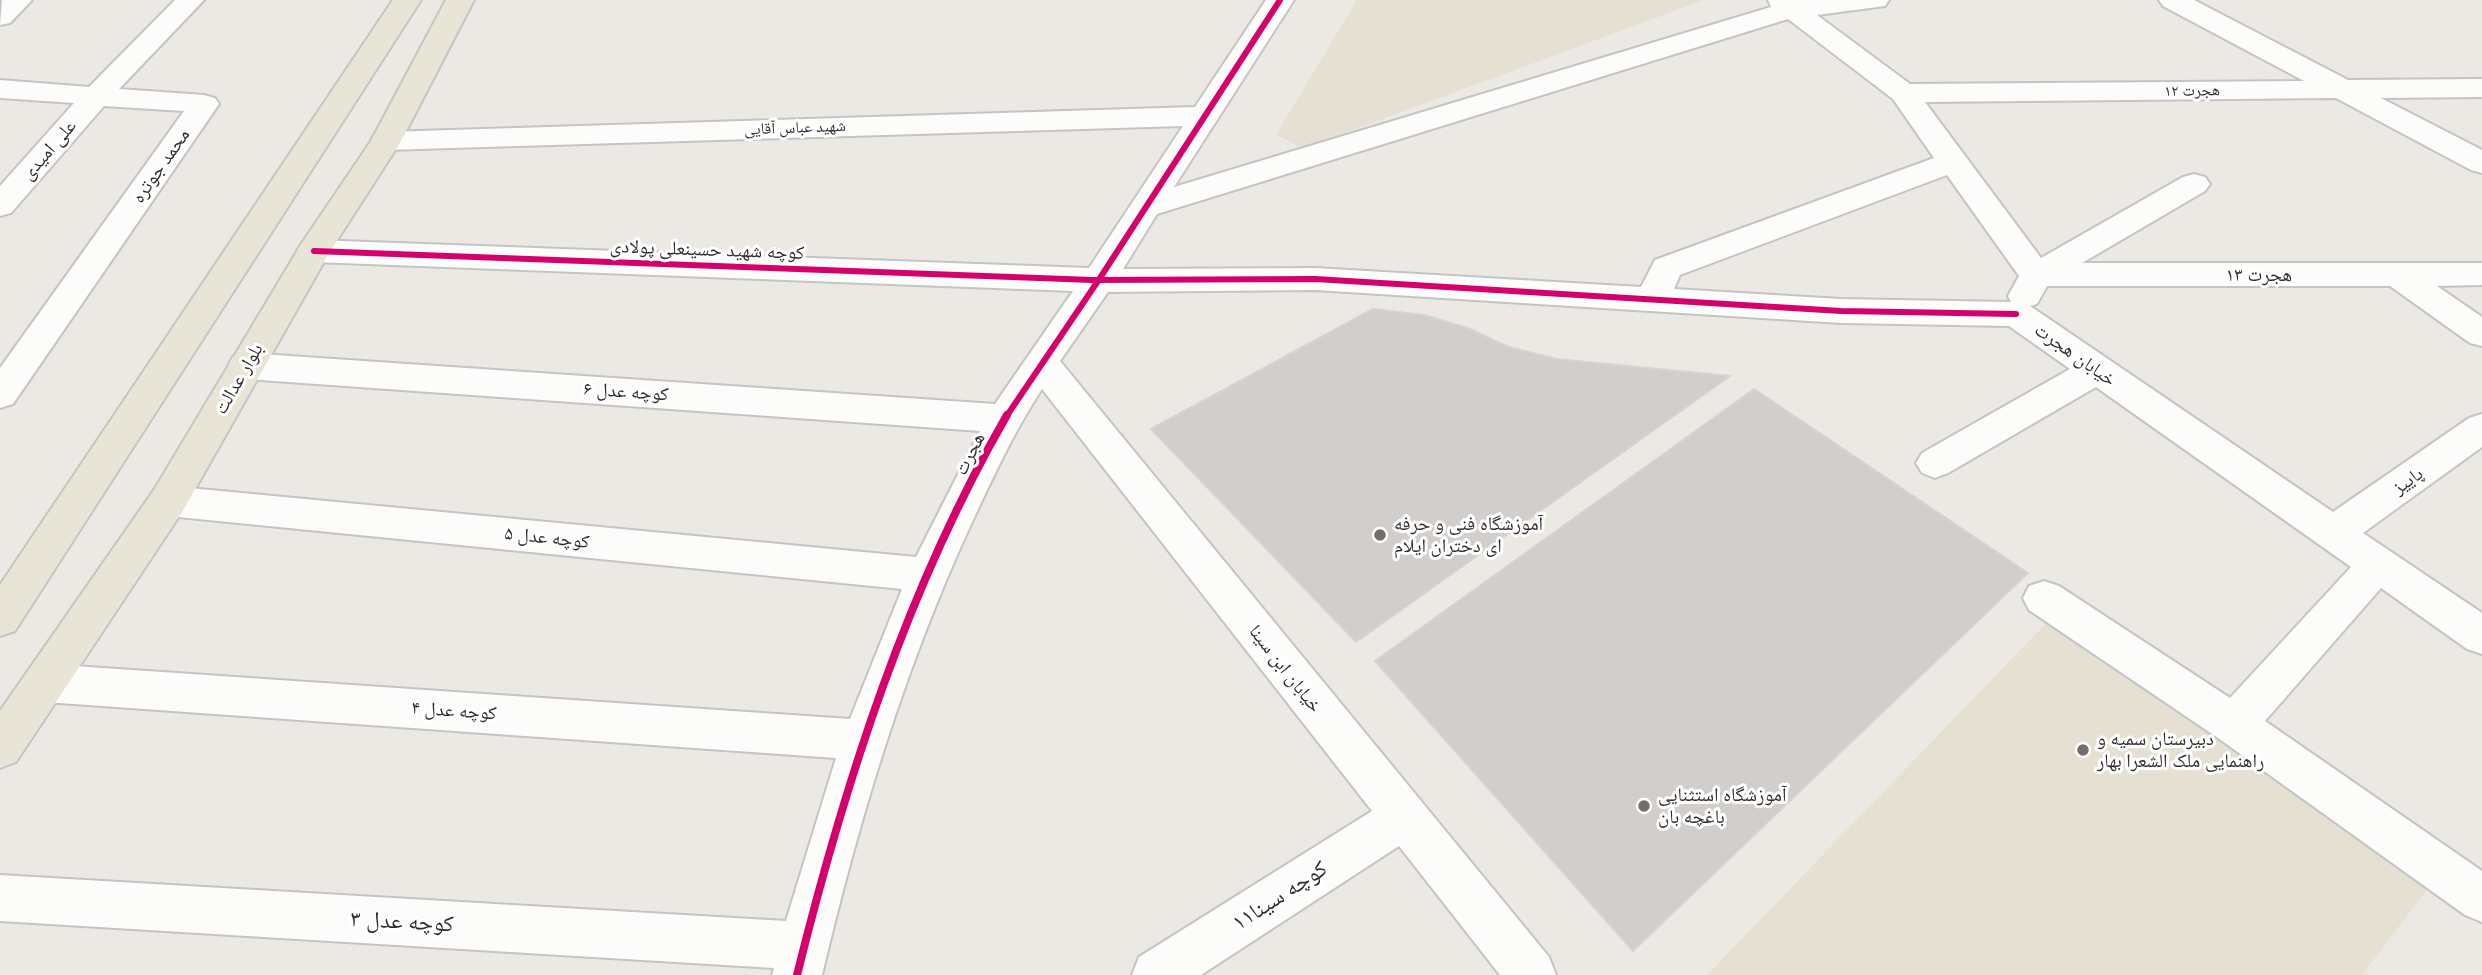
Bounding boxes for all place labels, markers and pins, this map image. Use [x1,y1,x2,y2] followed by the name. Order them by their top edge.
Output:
[1394,513,1543,557] place label: آموزشگاه فنی و حرفه ای دختران ایلام
[1372,527,1388,543] marker: آموزشگاه فنی و حرفه ای دختران ایلام
[2097,728,2264,772] place label: دبیرستان سمیه و راهنمایی ملک الشعرا بهار
[2075,742,2091,758] marker: دبیرستان سمیه و راهنمایی ملک الشعرا بهار
[1658,784,1787,828] place label: آموزشگاه استثنایی باغچه بان
[1636,798,1652,814] marker: آموزشگاه استثنایی باغچه بان

